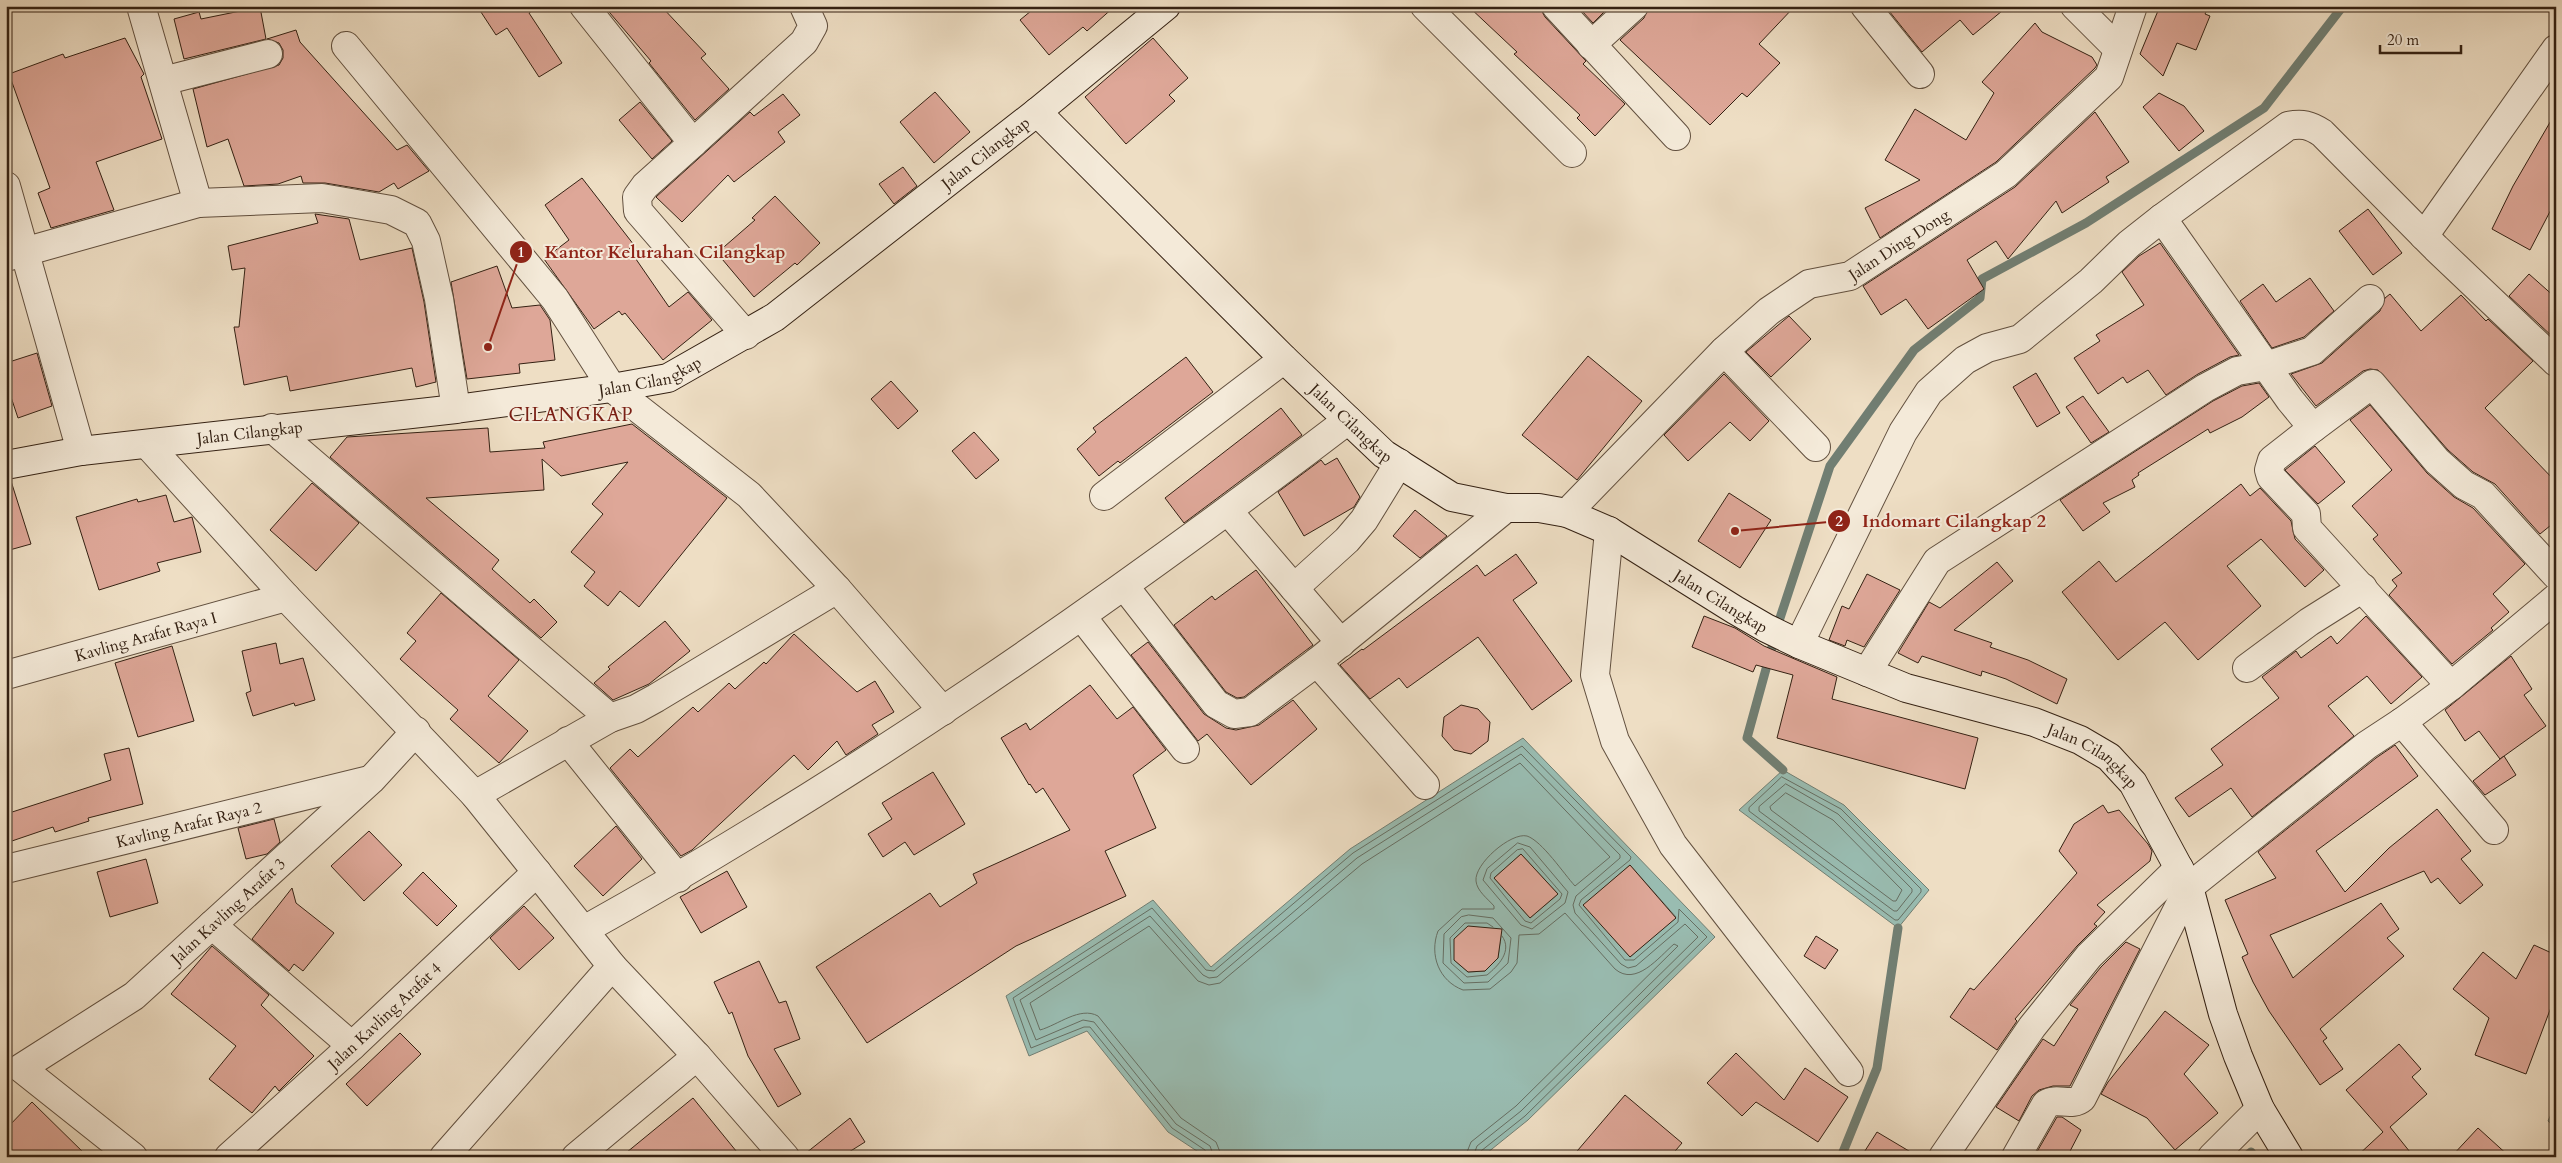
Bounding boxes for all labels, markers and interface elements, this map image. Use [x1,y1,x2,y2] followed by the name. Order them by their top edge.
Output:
[2380,22,2461,54] scale bar
[2387,30,2419,50] text: 20 m
[936,112,1035,196] street label: Jalan Cilangkap
[1843,204,1954,287] street label: Jalan Ding Dong
[509,235,795,268] callout: Kantor Kelurahan Cilangkap
[544,240,786,265] text: Kantor Kelurahan Cilangkap
[517,242,525,262] text: 1
[595,351,706,402] street label: Jalan Cilangkap
[1303,378,1396,468] street label: Jalan Cilangkap
[508,402,634,428] district label: CILANGKAP
[194,416,304,450] street label: Jalan Cilangkap
[1827,504,2056,537] callout: Indomart Cilangkap 2
[1862,509,2046,534] text: Indomart Cilangkap 2
[1835,511,1843,531] text: 2
[1668,563,1772,639] street label: Jalan Cilangkap
[73,607,219,667] street label: Kavling Arafat Raya I
[2042,718,2143,794] street label: Jalan Cilangkap
[114,797,264,854] street label: Kavling Arafat Raya 2
[165,853,291,971] street label: Jalan Kavling Arafat 3
[322,958,446,1076] street label: Jalan Kavling Arafat 4

